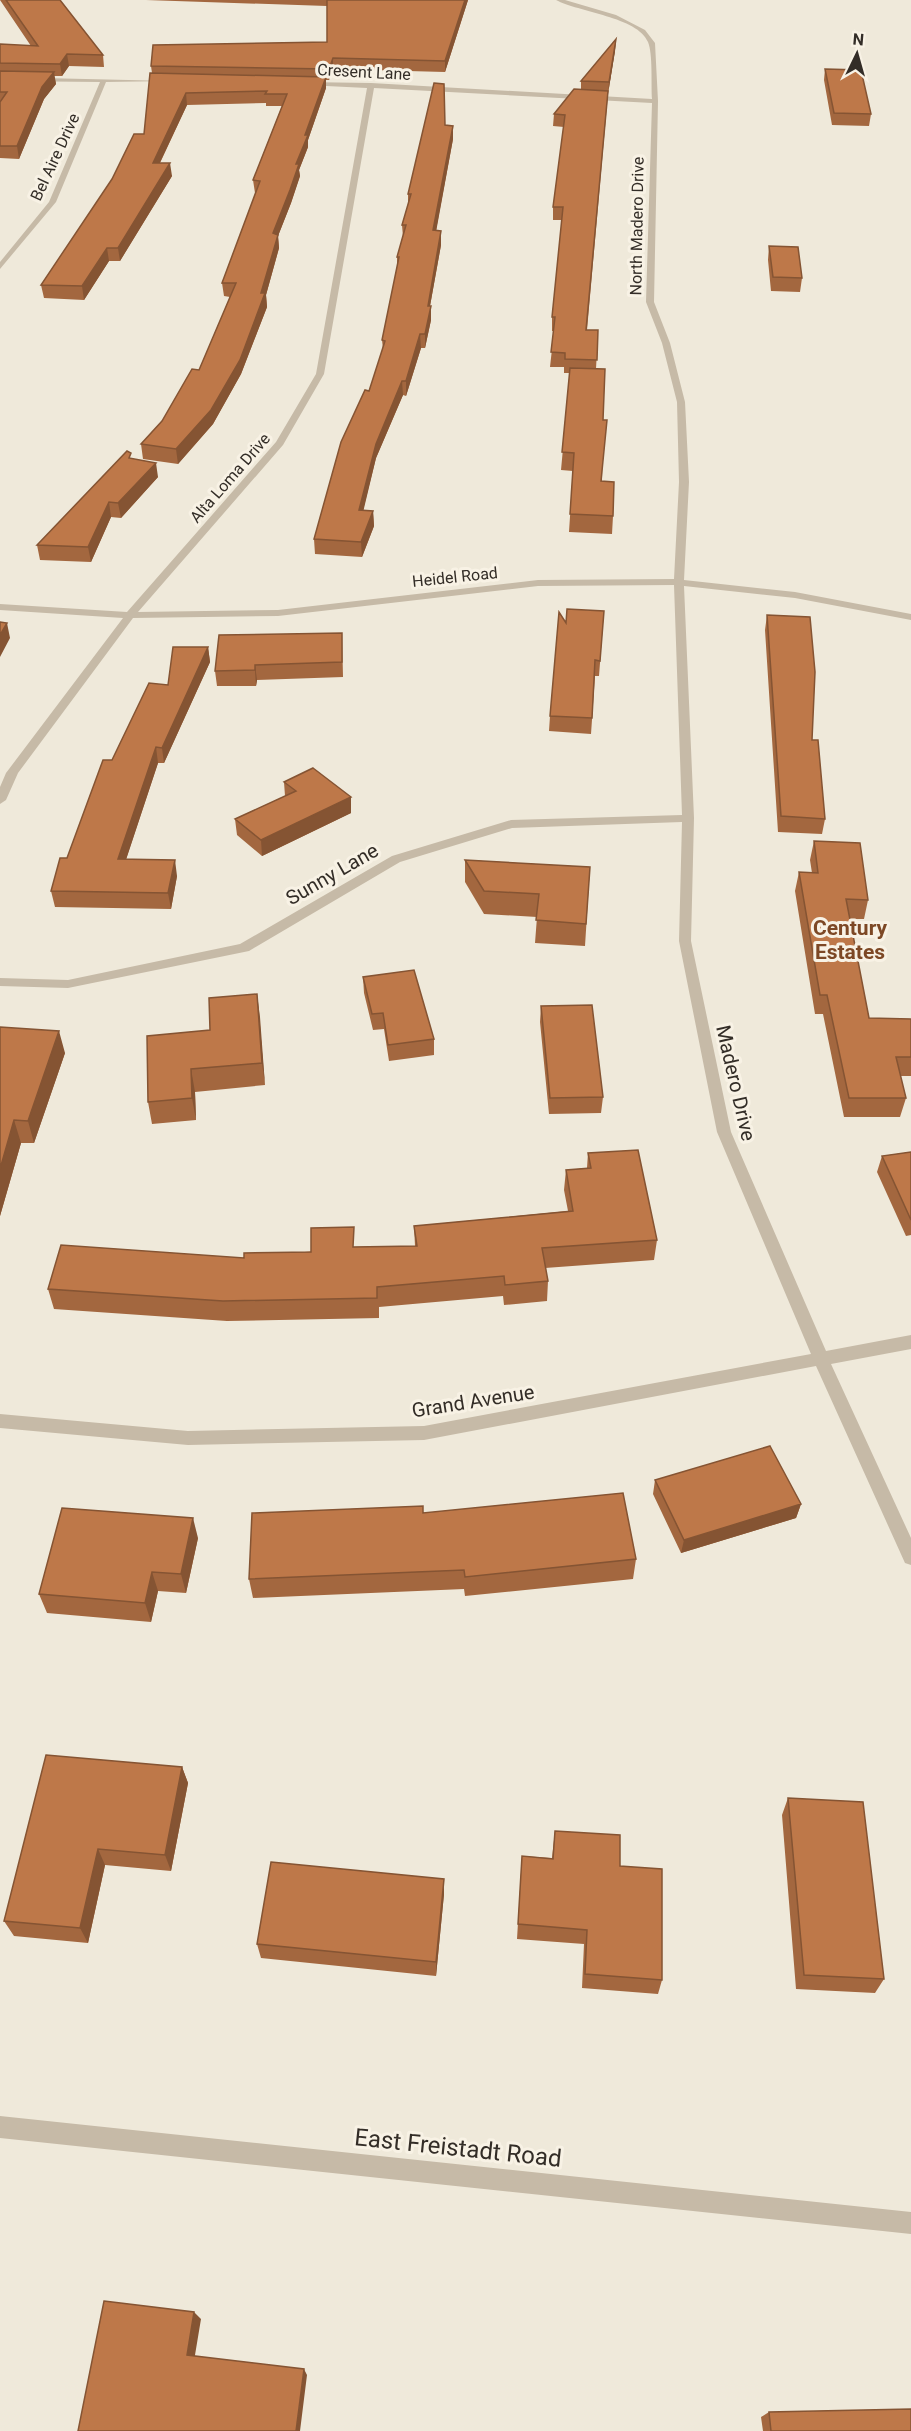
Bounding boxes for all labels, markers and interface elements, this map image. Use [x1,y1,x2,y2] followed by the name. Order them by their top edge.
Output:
[827,24,887,84] north arrow
[852,30,865,50] text: N
[317,60,411,84] street label: Cresent Lane
[26,110,84,204] street label: Bel Aire Drive
[626,156,648,296] street label: North Madero Drive
[186,429,274,527] street label: Alta Loma Drive
[411,563,499,591] street label: Heidel Road
[282,838,382,910] street label: Sunny Lane
[813,916,888,964] district label: Century Estates
[711,1023,761,1143] street label: Madero Drive
[410,1379,536,1423] street label: Grand Avenue
[353,2123,563,2173] street label: East Freistadt Road

